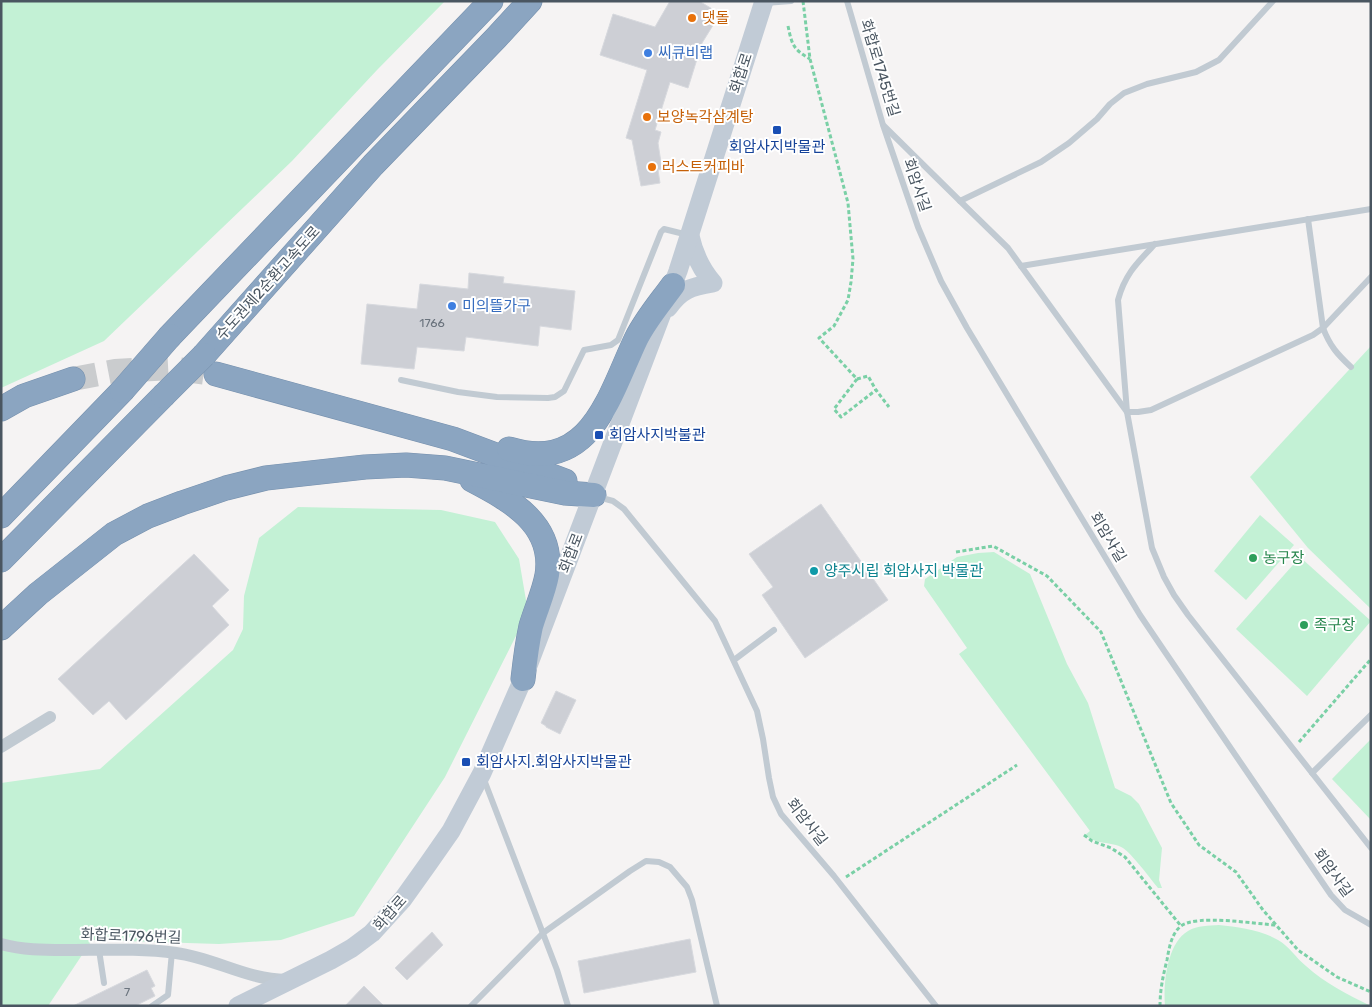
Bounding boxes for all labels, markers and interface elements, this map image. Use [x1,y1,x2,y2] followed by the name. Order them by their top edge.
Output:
[702,9,730,27] place label: 댓돌
[686,12,698,24] marker: 댓돌
[857,17,903,119] street label: 화합로1745번길
[658,44,713,62] place label: 씨큐비랩
[642,47,654,59] marker: 씨큐비랩
[726,51,756,95] street label: 화합로
[657,108,754,126] place label: 보양녹각삼계탕
[641,111,653,123] marker: 보양녹각삼계탕
[771,124,783,136] marker: 회암사지박물관
[729,138,825,156] place label: 회암사지박물관
[900,156,934,214] street label: 회암사길
[662,158,745,176] place label: 러스트커피바
[646,161,658,173] marker: 러스트커피바
[212,222,324,344] street label: 수도권제2순환고속도로
[462,297,531,315] place label: 미의뜰가구
[446,300,458,312] marker: 미의뜰가구
[419,316,445,330] house number: 1766
[609,426,706,444] place label: 회암사지박불관
[593,429,605,441] marker: 회암사지박불관
[1086,509,1130,565] street label: 회암사길
[555,530,587,576] street label: 화합로
[1263,549,1305,567] place label: 농구장
[1247,552,1259,564] marker: 농구장
[824,562,983,580] place label: 양주시립 회암사지 박물관
[808,565,820,577] marker: 양주시립 회암사지 박물관
[1314,616,1356,634] place label: 족구장
[1298,619,1310,631] marker: 족구장
[476,753,632,771] place label: 회암사지.회암사지박물관
[460,756,472,768] marker: 회암사지.회암사지박물관
[783,795,831,849] street label: 회암사길
[1309,845,1357,901] street label: 회암사길
[369,892,411,934] street label: 화합로
[80,925,182,947] street label: 화합로1796번길
[124,985,130,999] house number: 7

